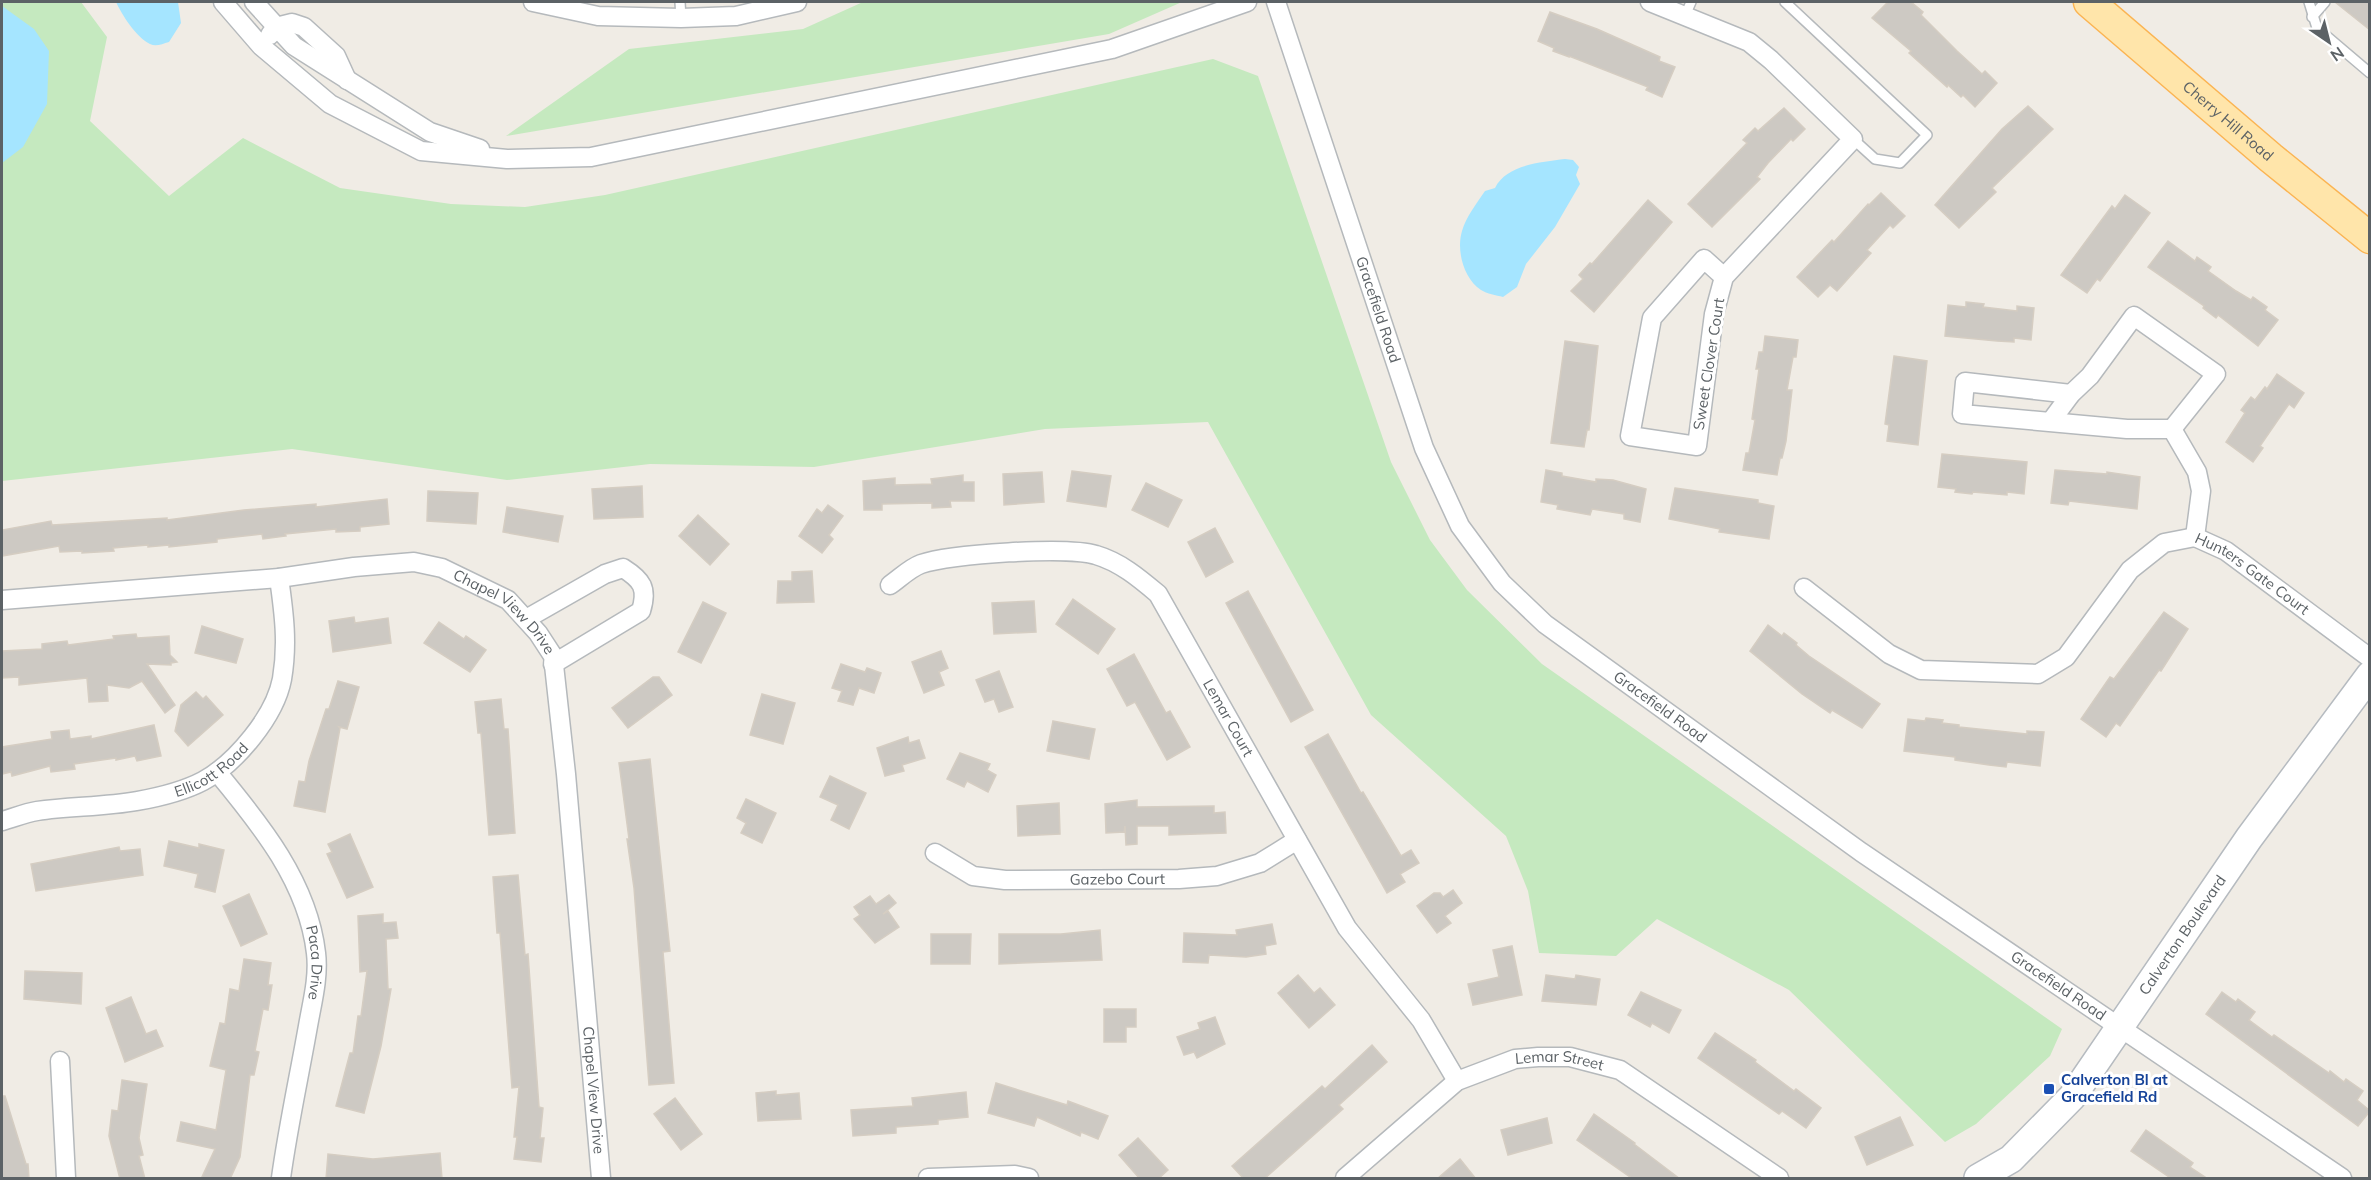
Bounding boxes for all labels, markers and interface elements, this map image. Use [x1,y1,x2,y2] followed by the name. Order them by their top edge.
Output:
[2299,12,2359,72] north arrow
[2327,43,2348,66] text: N
[2179,77,2278,165] street label: Cherry Hill Road
[1352,254,1405,365] street label: Gracefield Road
[1689,297,1728,431] street label: Sweet Clover Court
[2192,528,2313,619] street label: Hunters Gate Court
[450,565,559,658] street label: Chapel View Drive
[1610,666,1711,747] street label: Gracefield Road
[1199,676,1258,760] street label: Lemar Court
[172,738,252,801] street label: Ellicott Road
[1070,869,1165,889] street label: Gazebo Court
[2134,871,2230,999] street label: Calverton Boulevard
[302,923,327,1002] street label: Paca Drive
[2007,946,2110,1024] street label: Gracefield Road
[579,1025,609,1155] street label: Chapel View Drive
[1514,1046,1606,1074] street label: Lemar Street
[2061,1070,2168,1106] place label: Calverton Bl at Gracefield Rd
[2042,1082,2056,1096] marker: Calverton Bl at Gracefield Rd

